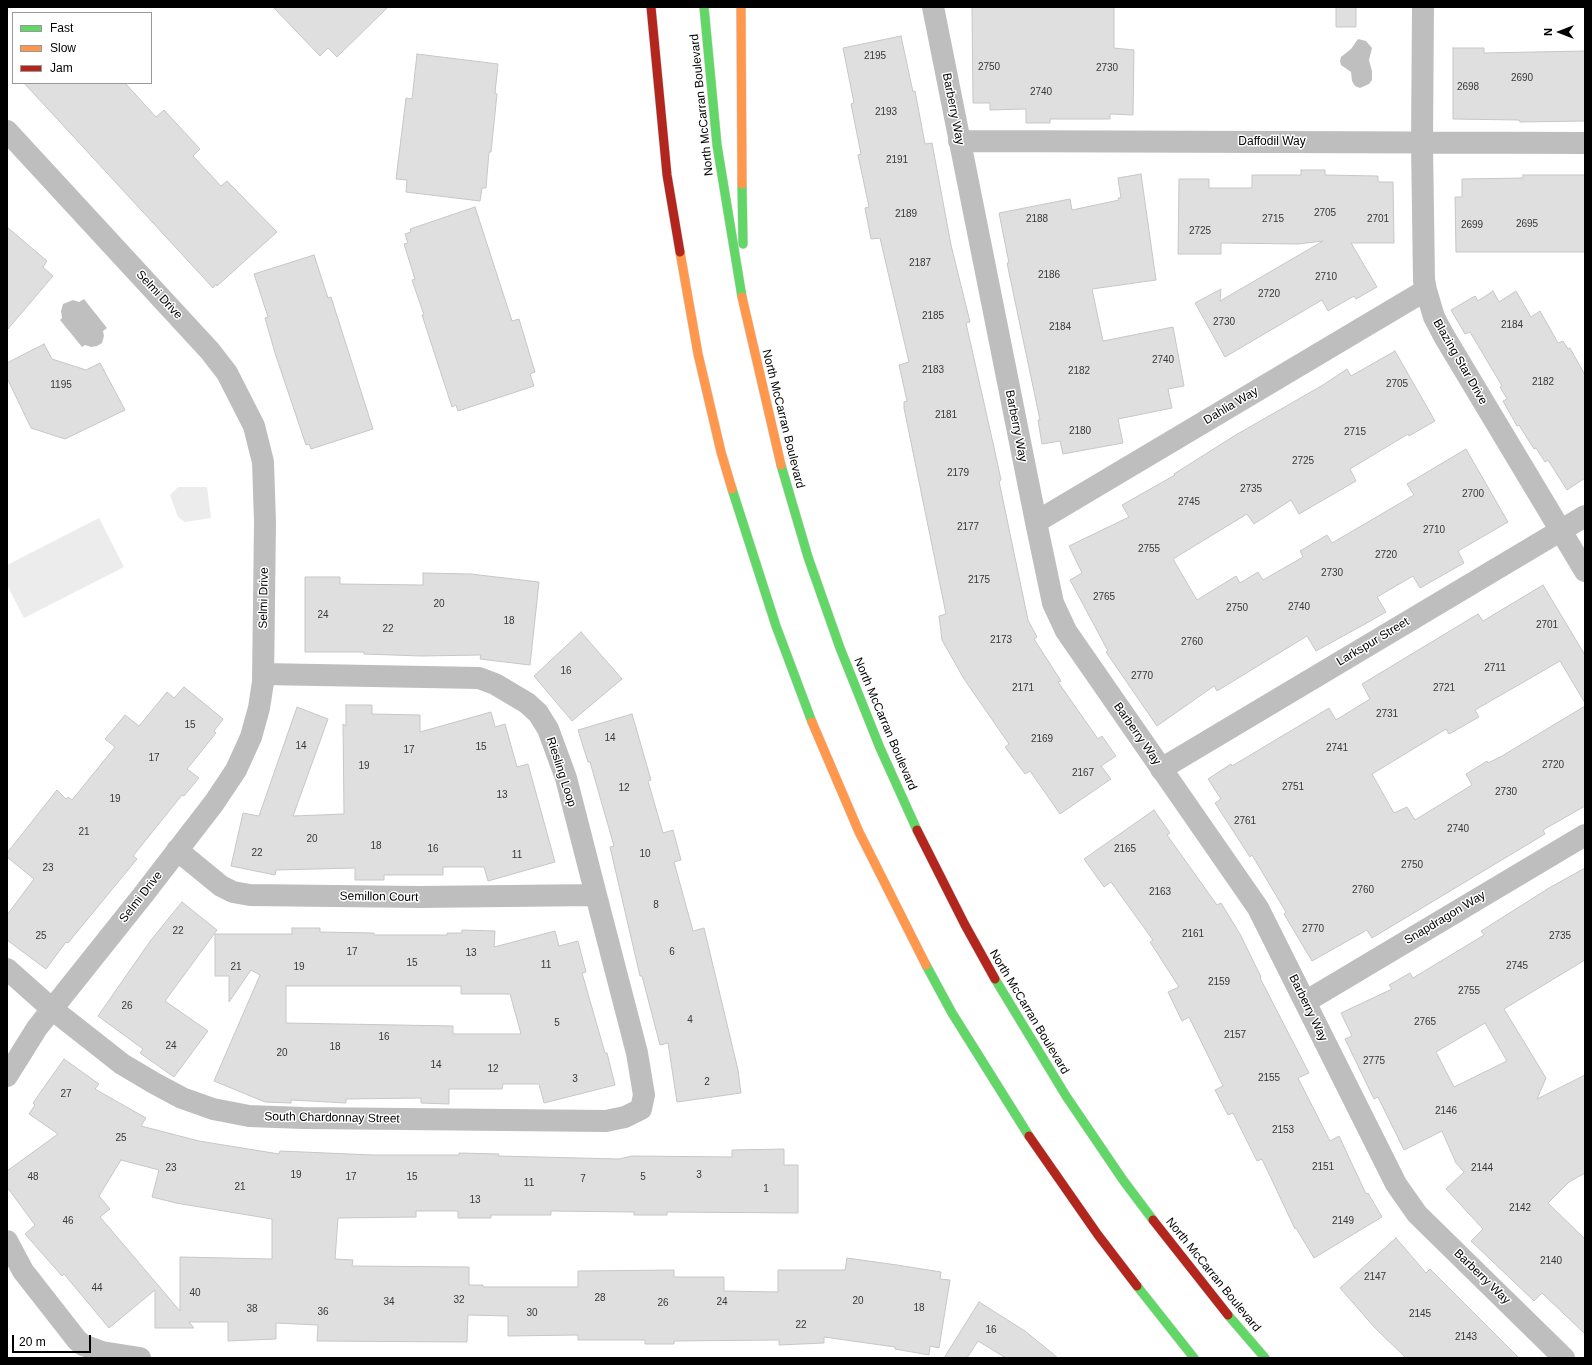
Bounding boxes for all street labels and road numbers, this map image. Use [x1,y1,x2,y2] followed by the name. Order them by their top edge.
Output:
[687,33,717,177] street label: North McCarran Boulevard
[939,72,967,146] street label: Barberry Way
[1238,135,1306,149] street label: Daffodil Way
[133,268,185,322] street label: Selmi Drive
[1430,317,1490,407] street label: Blazing Star Drive
[759,348,807,490] street label: North McCarran Boulevard
[1201,384,1261,428] street label: Dahlia Way
[1002,389,1030,463] street label: Barberry Way
[256,567,272,629] street label: Selmi Drive
[1334,615,1412,669] street label: Larkspur Street
[850,655,920,793] street label: North McCarran Boulevard
[1110,700,1164,768] street label: Barberry Way
[543,735,579,809] street label: Riesling Loop
[116,868,166,926] street label: Selmi Drive
[1402,888,1488,948] street label: Snapdragon Way
[340,889,418,905] street label: Semillon Court
[986,947,1072,1077] street label: North McCarran Boulevard
[1286,972,1330,1044] street label: Barberry Way
[264,1110,400,1126] street label: South Chardonnay Street
[1162,1215,1264,1335] street label: North McCarran Boulevard
[1451,1246,1513,1308] street label: Barberry Way

